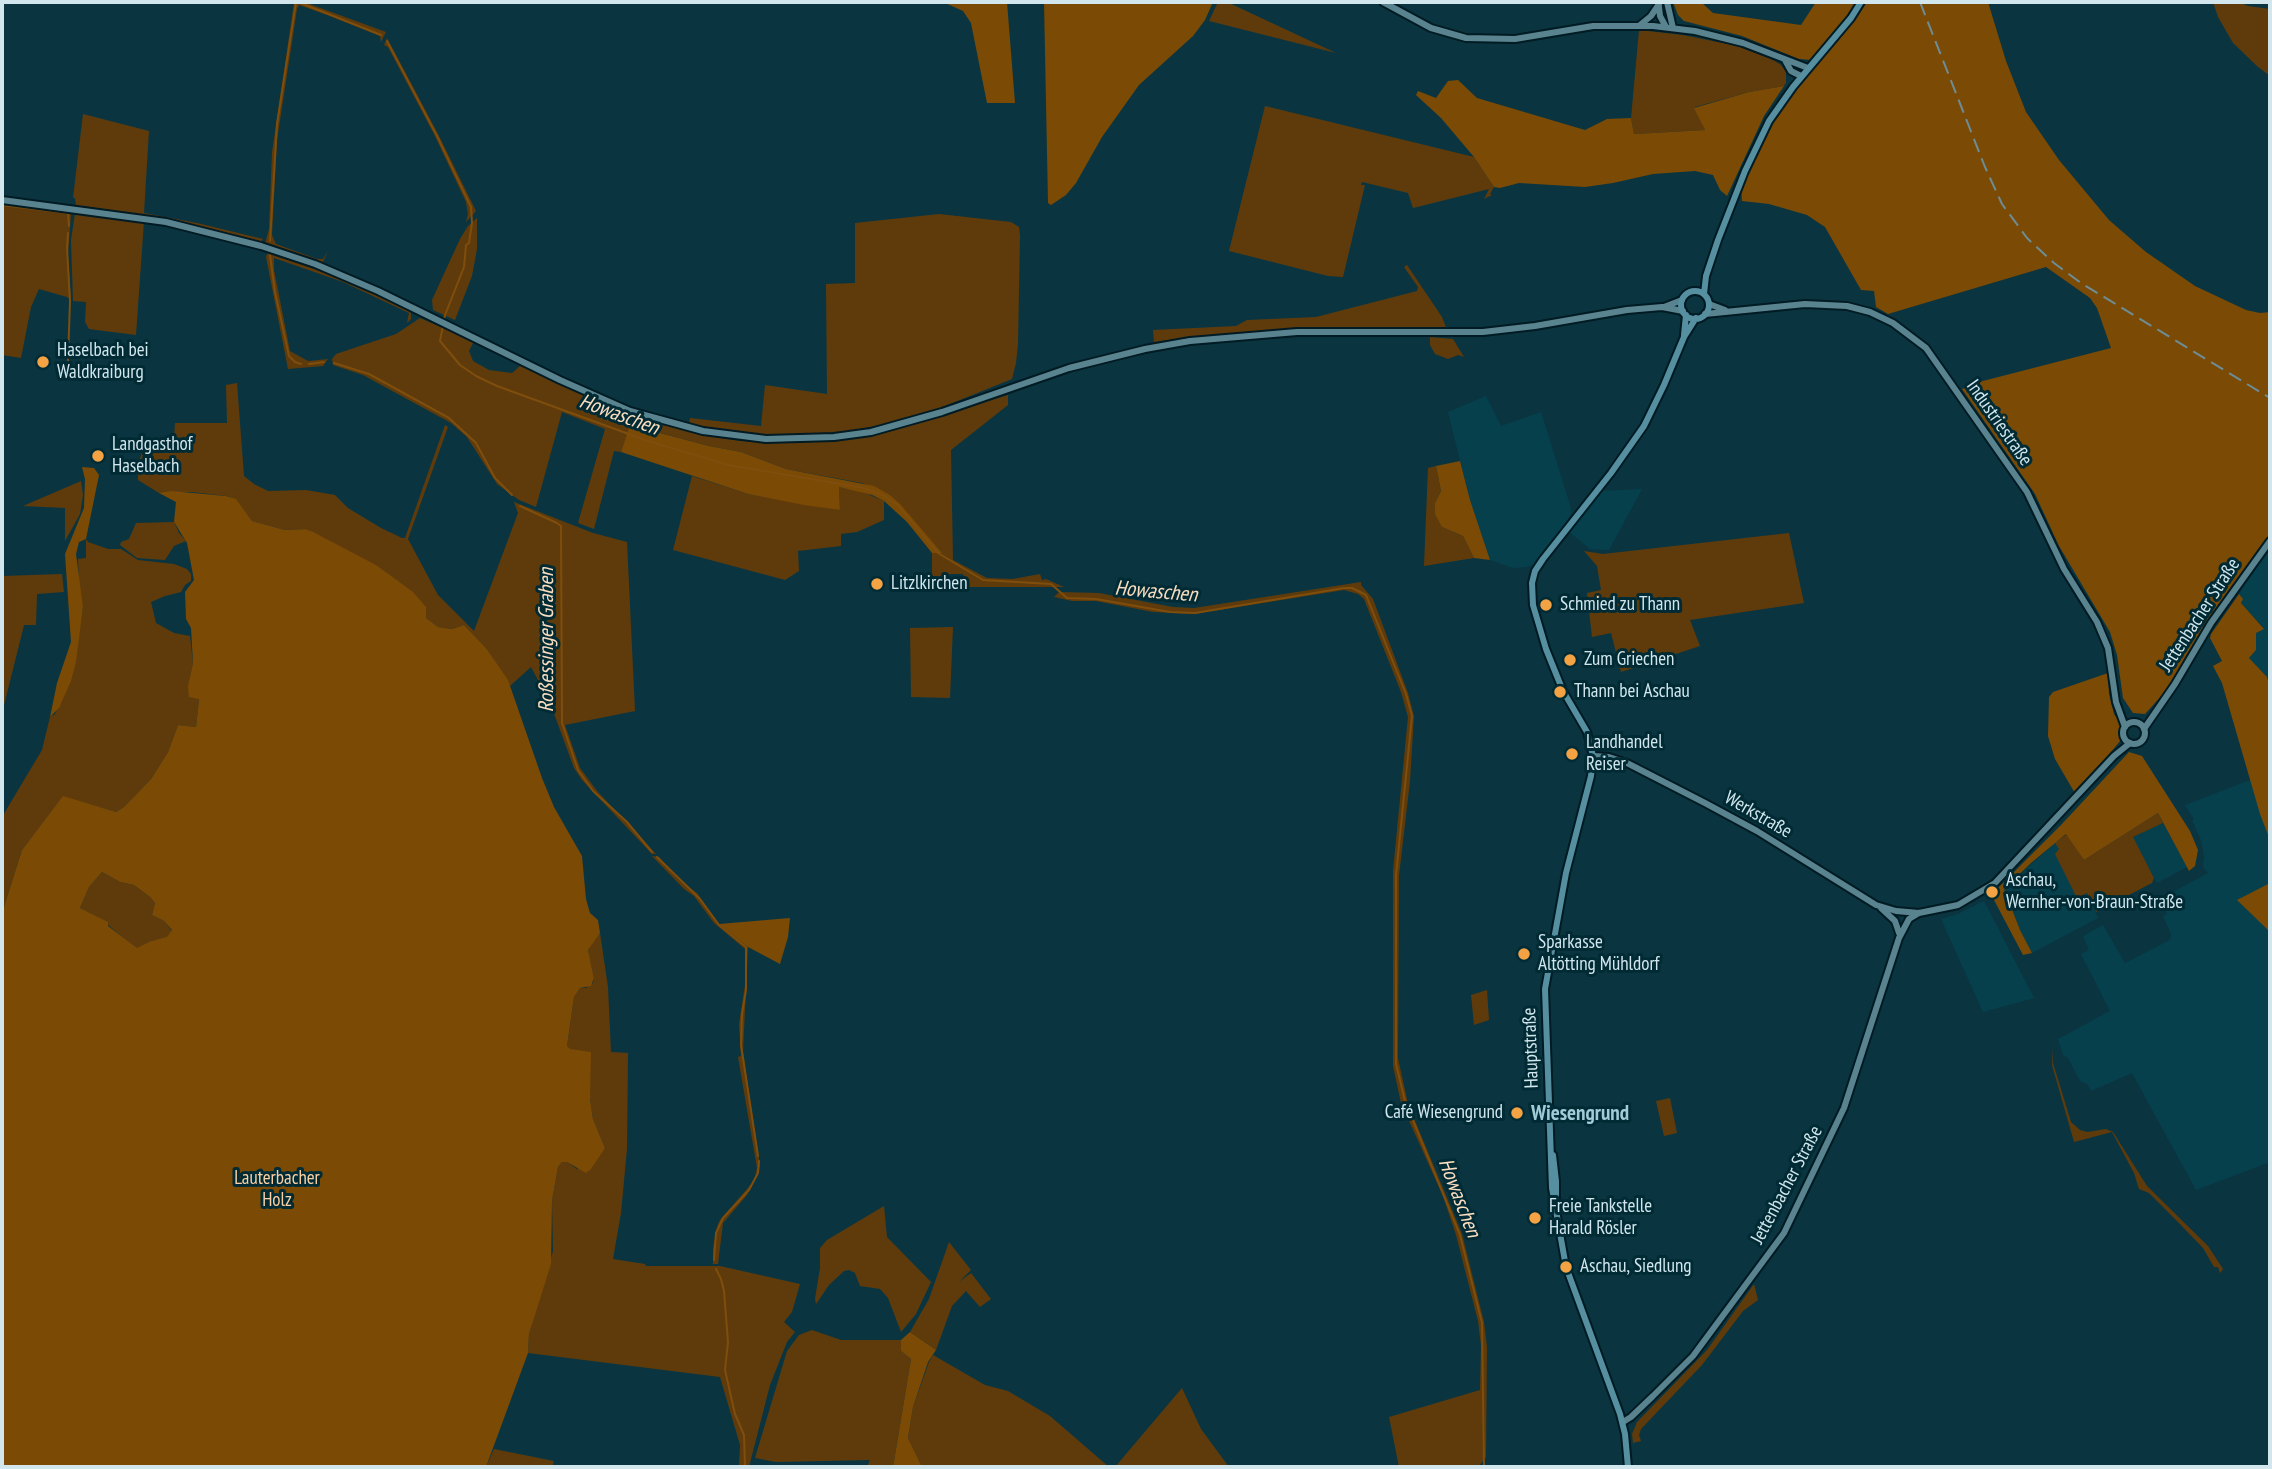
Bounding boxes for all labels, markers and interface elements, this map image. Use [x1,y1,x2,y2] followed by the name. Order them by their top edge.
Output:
[57,340,149,384] place label: Haselbach bei Waldkraiburg
[35,354,51,370] marker: Haselbach bei Waldkraiburg
[1961,376,2037,470] street label: Industriestraße
[576,389,662,441] water label: Howaschen
[112,434,193,478] place label: Landgasthof Haselbach
[90,448,106,464] marker: Landgasthof Haselbach
[2155,554,2245,676] street label: Jettenbacher Straße
[534,568,560,712] water label: Roßessinger Graben
[891,573,968,595] place label: Litzlkirchen
[869,576,885,592] marker: Litzlkirchen
[1114,576,1198,608] water label: Howaschen
[1560,594,1680,616] place label: Schmied zu Thann
[1538,597,1554,613] marker: Schmied zu Thann
[1584,649,1674,671] place label: Zum Griechen
[1562,652,1578,668] marker: Zum Griechen
[1574,681,1690,703] place label: Thann bei Aschau
[1552,684,1568,700] marker: Thann bei Aschau
[1586,732,1663,776] place label: Landhandel Reiser
[1564,746,1580,762] marker: Landhandel Reiser
[1720,787,1796,843] street label: Werkstraße
[2006,870,2183,914] place label: Aschau, Wernher-von-Braun-Straße
[1984,884,2000,900] marker: Aschau, Wernher-von-Braun-Straße
[1538,932,1660,976] place label: Sparkasse Altötting Mühldorf
[1516,946,1532,962] marker: Sparkasse Altötting Mühldorf
[1518,1007,1544,1089] street label: Hauptstraße
[1531,1101,1629,1127] district label: Wiesengrund
[1385,1102,1503,1124] place label: Café Wiesengrund
[1509,1105,1525,1121] marker: Café Wiesengrund
[1746,1122,1828,1248] street label: Jettenbacher Straße
[1432,1155,1486,1241] water label: Howaschen
[234,1168,320,1212] park label: Lauterbacher Holz
[1549,1196,1652,1240] place label: Freie Tankstelle Harald Rösler
[1527,1210,1543,1226] marker: Freie Tankstelle Harald Rösler
[1580,1256,1691,1278] place label: Aschau, Siedlung
[1558,1259,1574,1275] marker: Aschau, Siedlung

